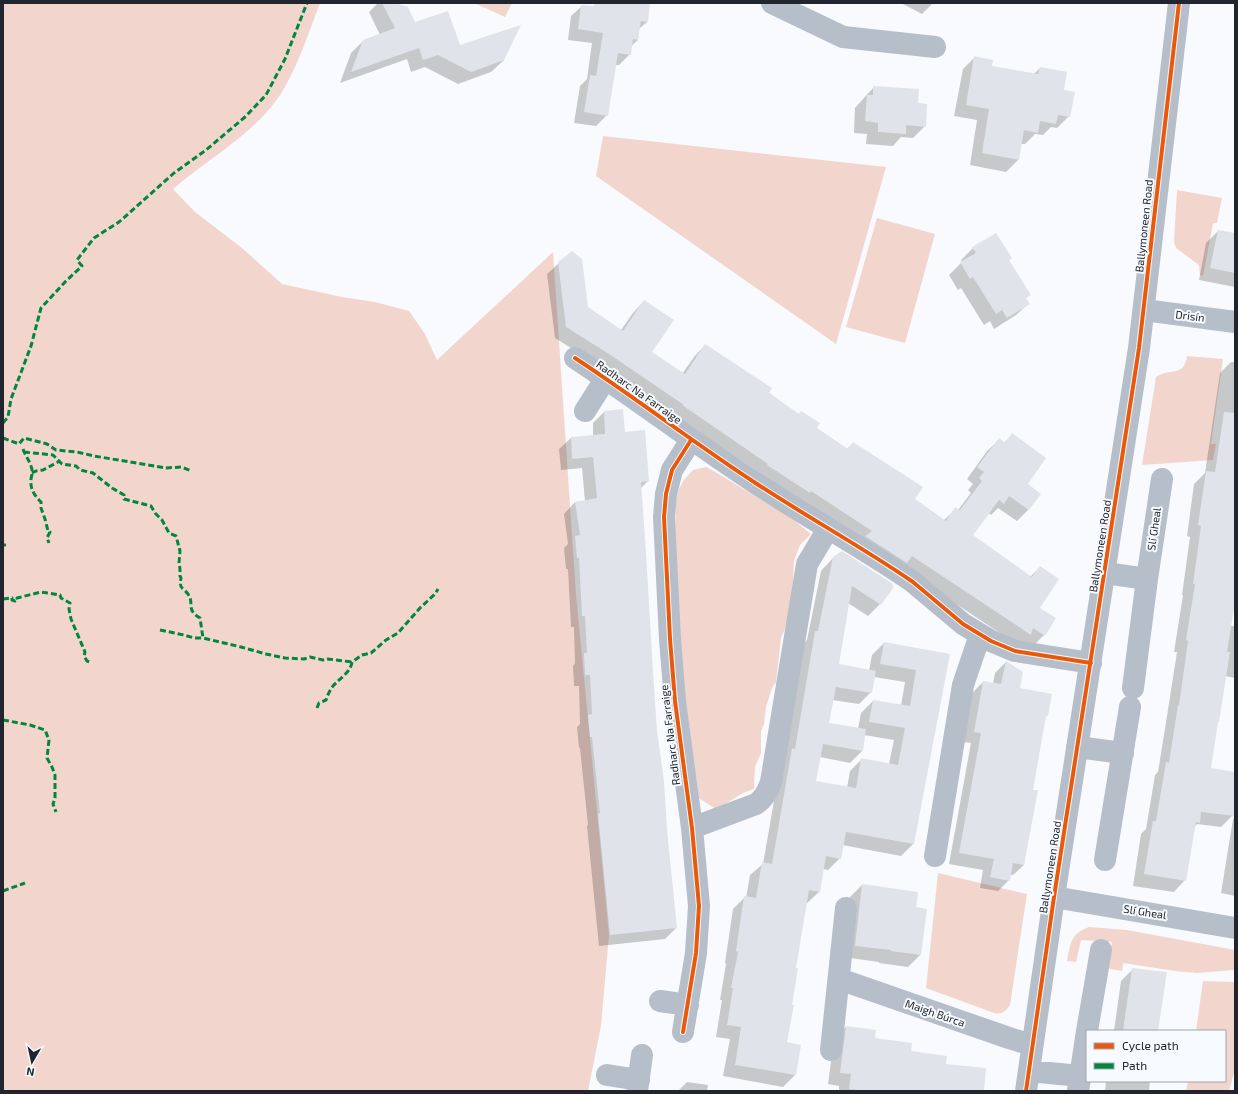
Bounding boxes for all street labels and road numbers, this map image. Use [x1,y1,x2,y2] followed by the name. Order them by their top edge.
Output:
[1132,179,1155,273] street label: Ballymoneen Road
[1175,307,1205,324] street label: Drisín
[594,357,685,426] street label: Radharc Na Farraige
[1086,499,1113,593] street label: Ballymoneen Road
[1144,506,1163,551] street label: Slí Gheal
[657,684,682,786] street label: Radharc Na Farraige
[1036,820,1063,914] street label: Ballymoneen Road
[1123,902,1168,921] street label: Slí Gheal
[904,996,967,1029] street label: Maigh Búrca

